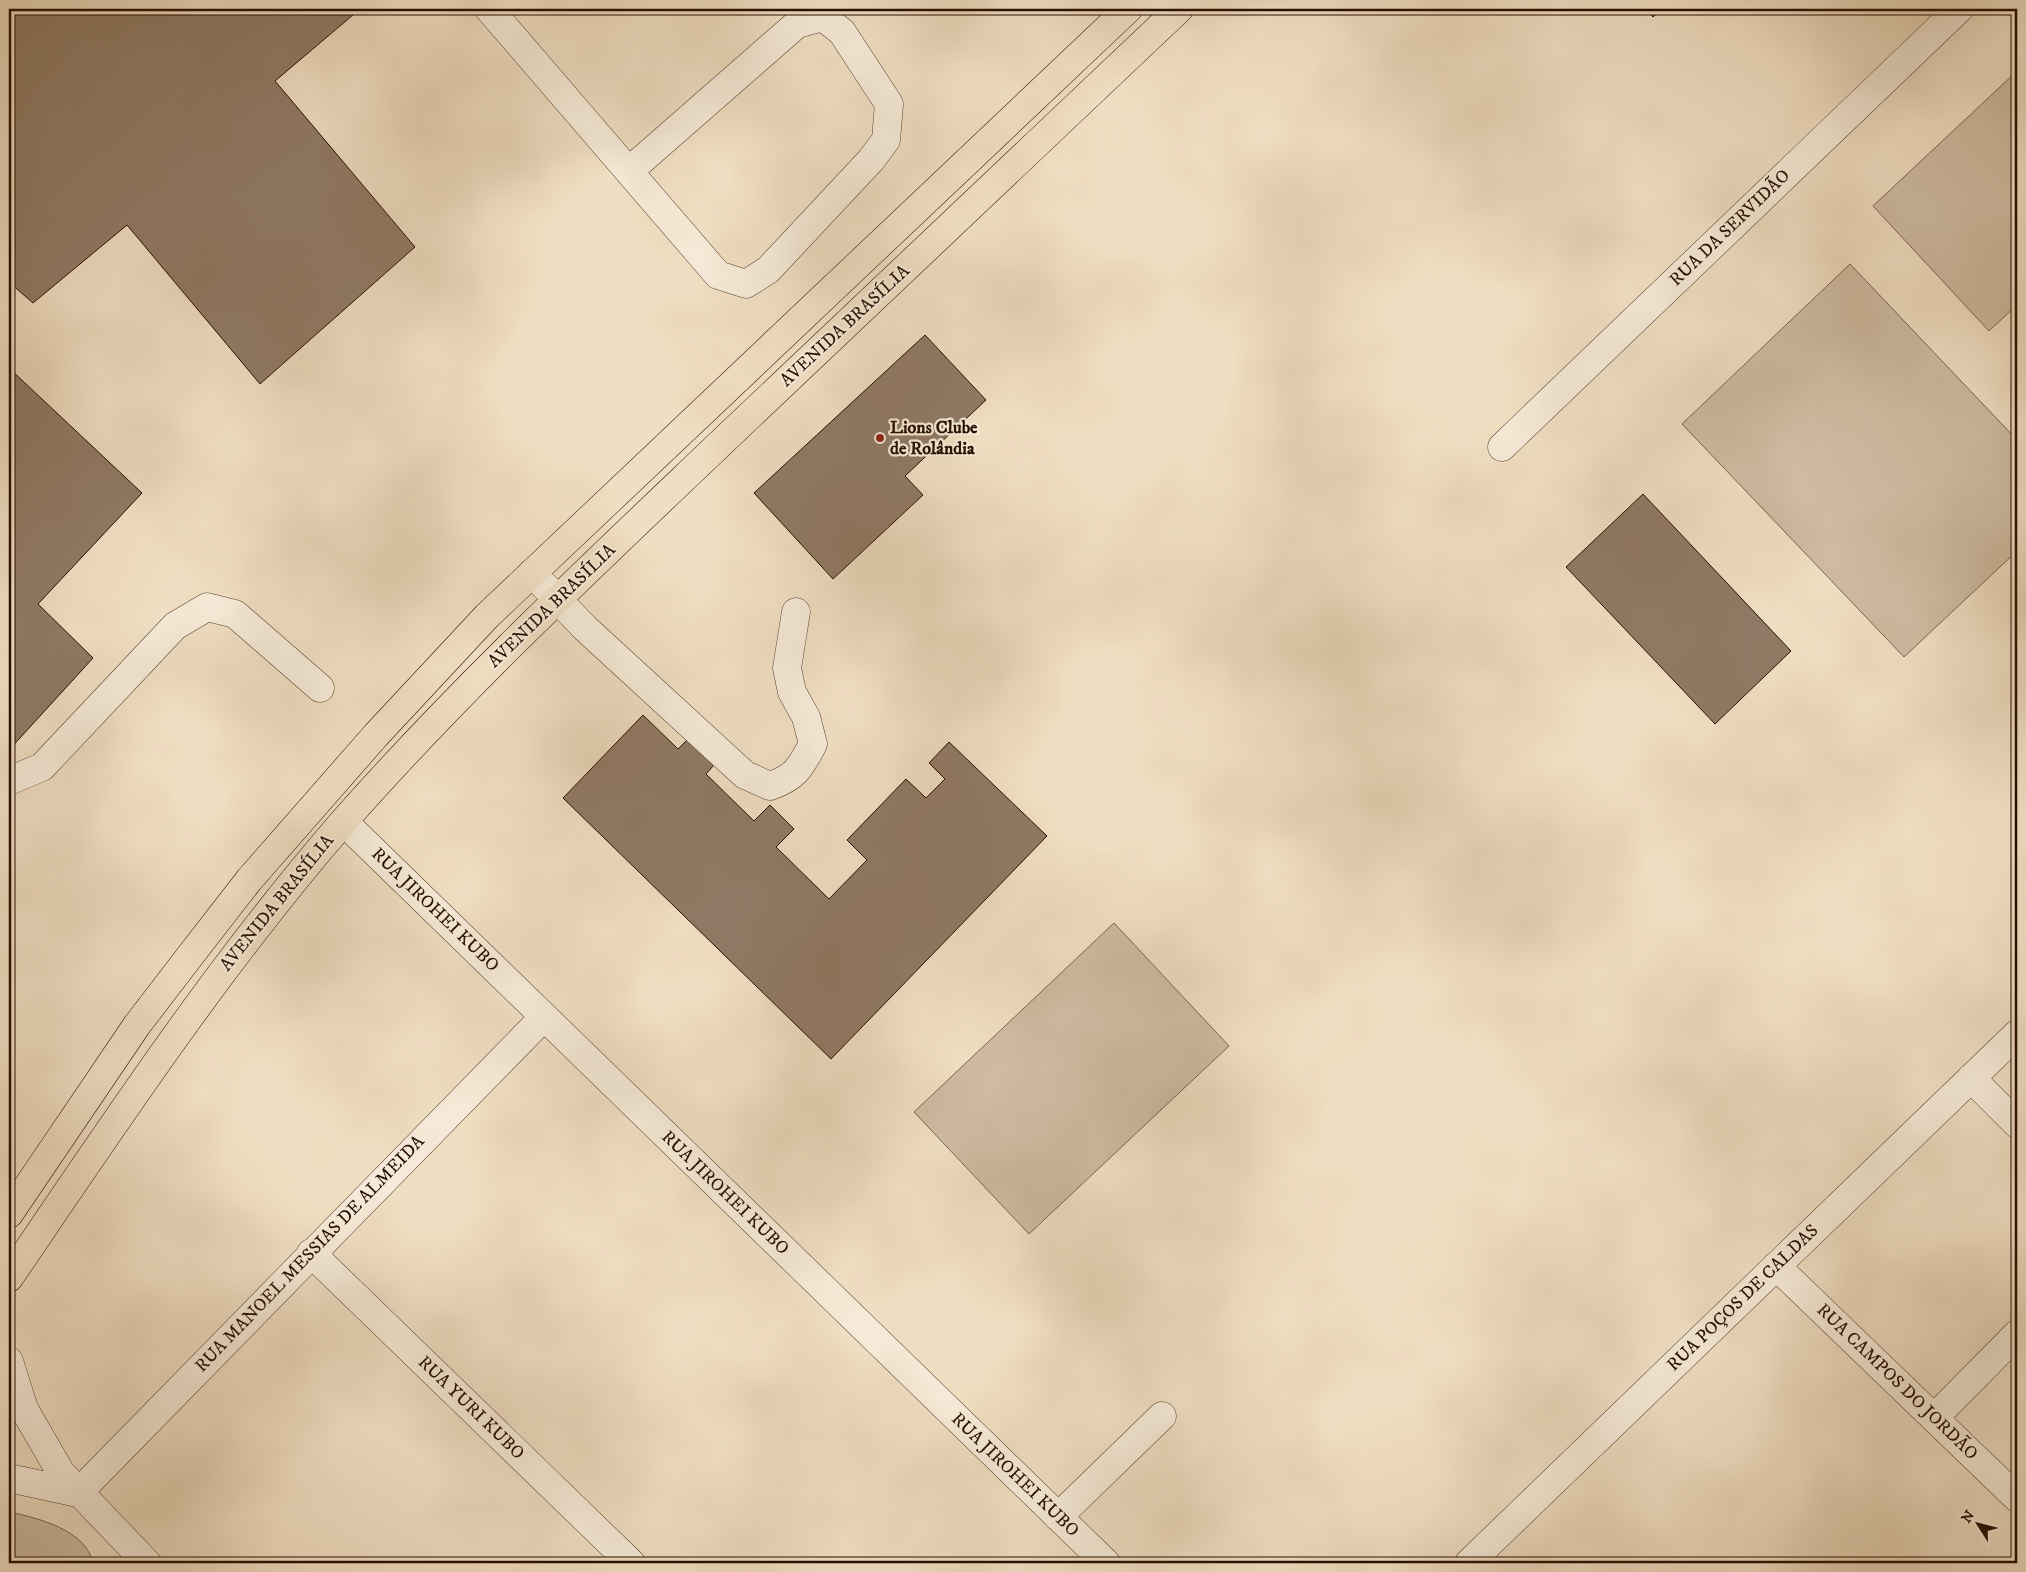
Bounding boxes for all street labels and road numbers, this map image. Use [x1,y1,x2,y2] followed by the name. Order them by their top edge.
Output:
[1665,164,1795,291] street label: RUA DA SERVIDÃO
[775,259,915,392] street label: AVENIDA BRASÍLIA
[483,538,621,673] street label: AVENIDA BRASÍLIA
[214,829,339,976] street label: AVENIDA BRASÍLIA
[367,843,503,977] street label: RUA JIROHEI KUBO
[657,1126,793,1260] street label: RUA JIROHEI KUBO
[191,1131,430,1377] street label: RUA MANOEL MESSIAS DE ALMEIDA
[1663,1220,1823,1376] street label: RUA POÇOS DE CALDAS
[1812,1298,1983,1465] street label: RUA CAMPOS DO JORDÃO
[413,1352,529,1464] street label: RUA YURI KUBO
[947,1408,1083,1542] street label: RUA JIROHEI KUBO

